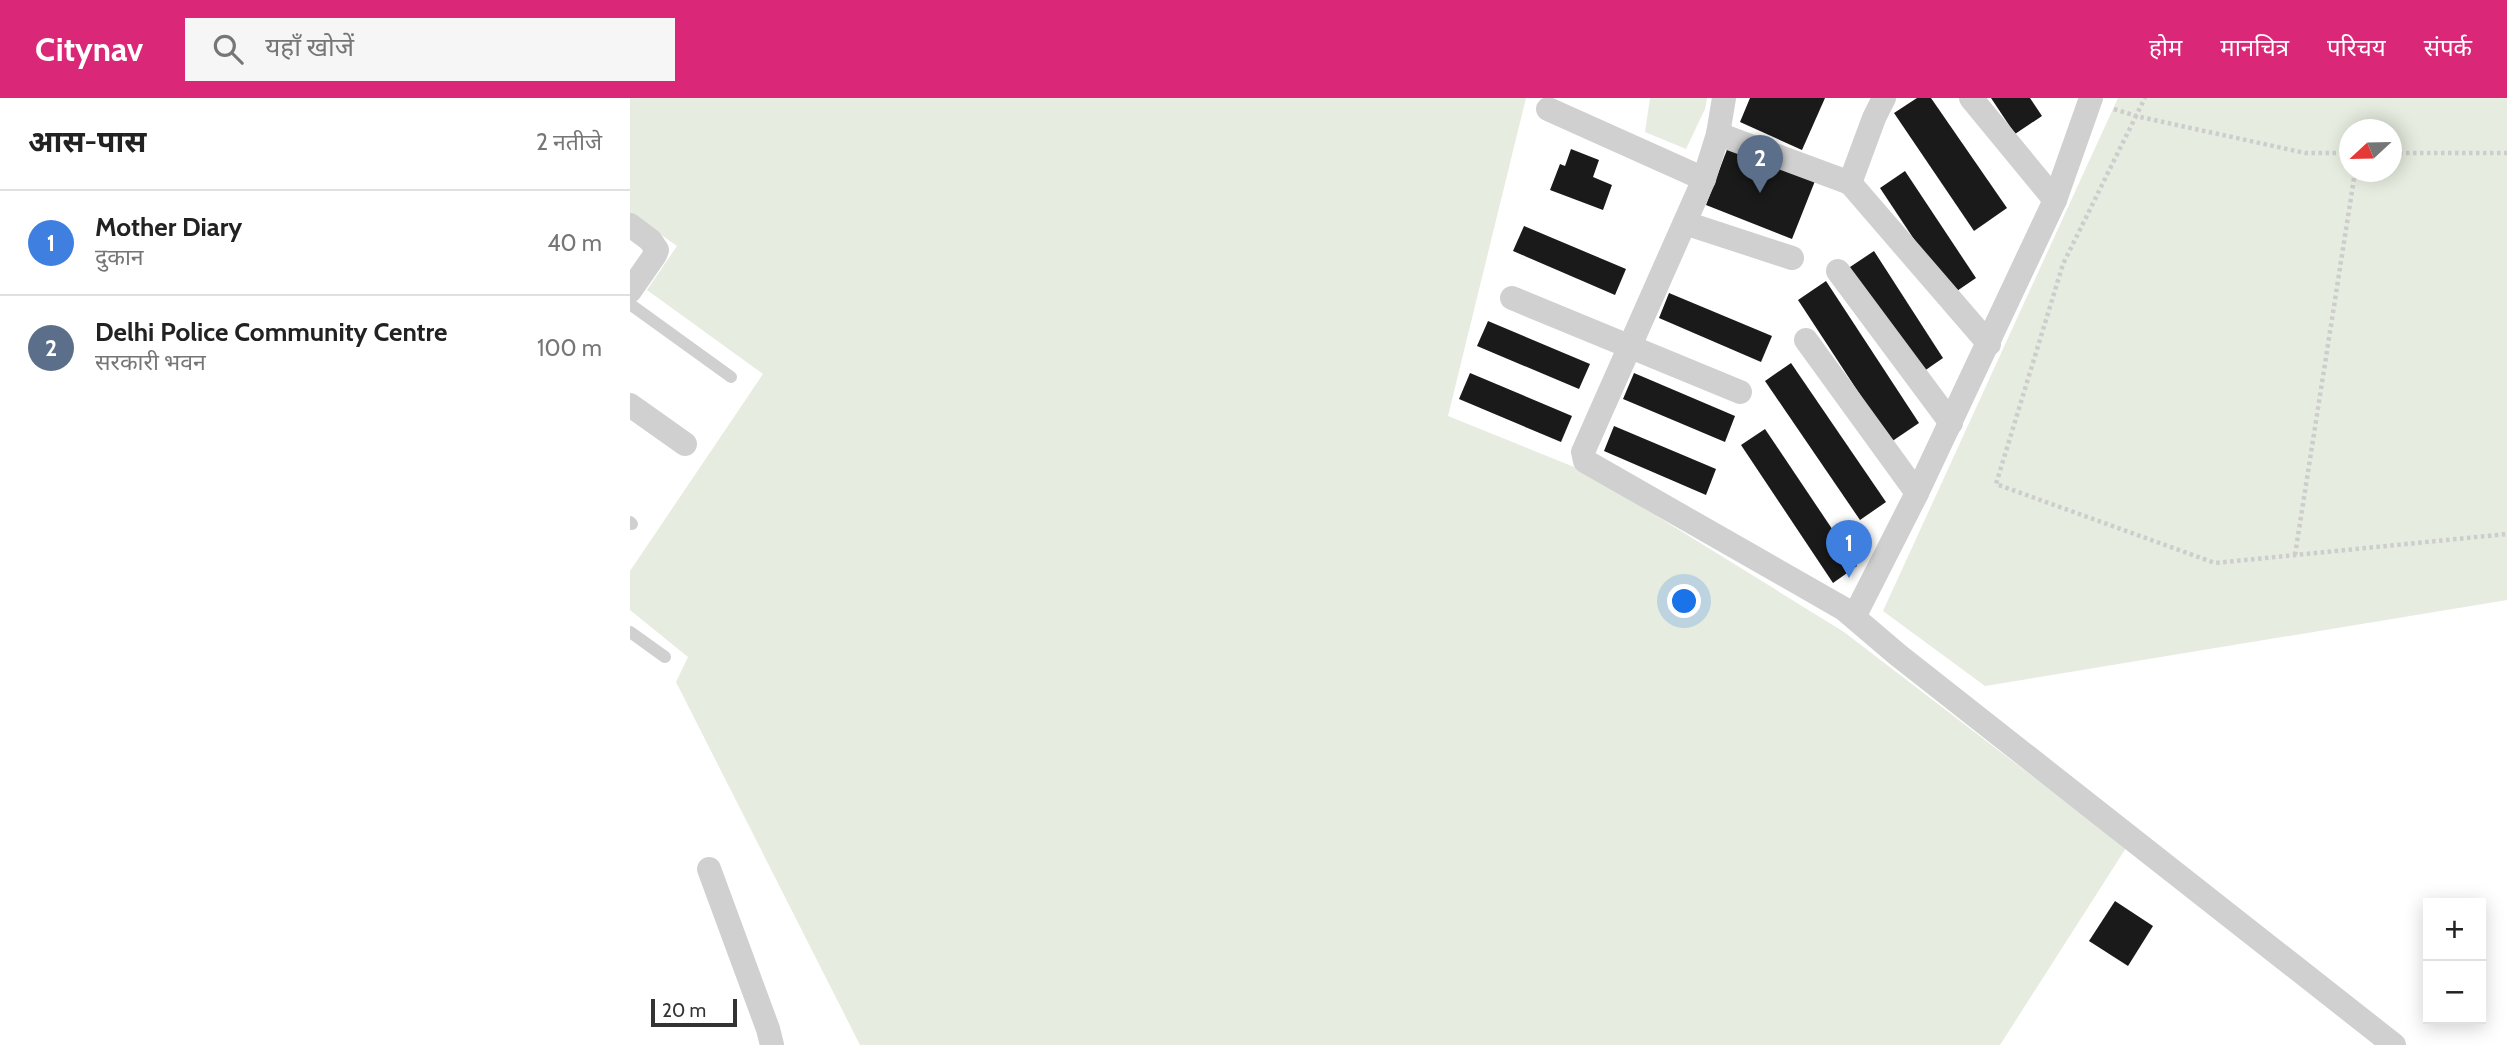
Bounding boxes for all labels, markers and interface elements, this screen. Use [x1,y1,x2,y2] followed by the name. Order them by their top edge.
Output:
[185,18,675,81] search box
[35,29,143,69] text: Citynav
[209,30,247,68] icon: search
[265,31,354,63] text: यहाँ खोजें
[2149,33,2182,62] text: होम
[2220,33,2289,62] text: मानचित्र
[2327,33,2386,62] text: परिचय
[2424,33,2472,62] text: संपर्क
[2339,119,2402,182] north arrow
[28,123,146,160] text: आस-पास
[536,128,602,156] text: 2 नतीजे
[1737,135,1783,193] pin: 2
[95,211,242,243] text: Mother Diary
[47,229,55,257] text: 1
[547,229,602,257] text: 40 m
[95,243,144,271] text: दुकान
[95,316,447,348] text: Delhi Police Community Centre
[45,334,57,362] text: 2
[537,334,602,362] text: 100 m
[95,348,206,376] text: सरकारी भवन
[1826,520,1872,578] pin: 1
[1667,584,1701,618] your location
[2423,898,2486,1024] map controls
[2423,898,2486,961] button: +
[2423,961,2486,1024] button: −
[651,996,737,1028] scale bar
[662,999,706,1022] text: 20 m

